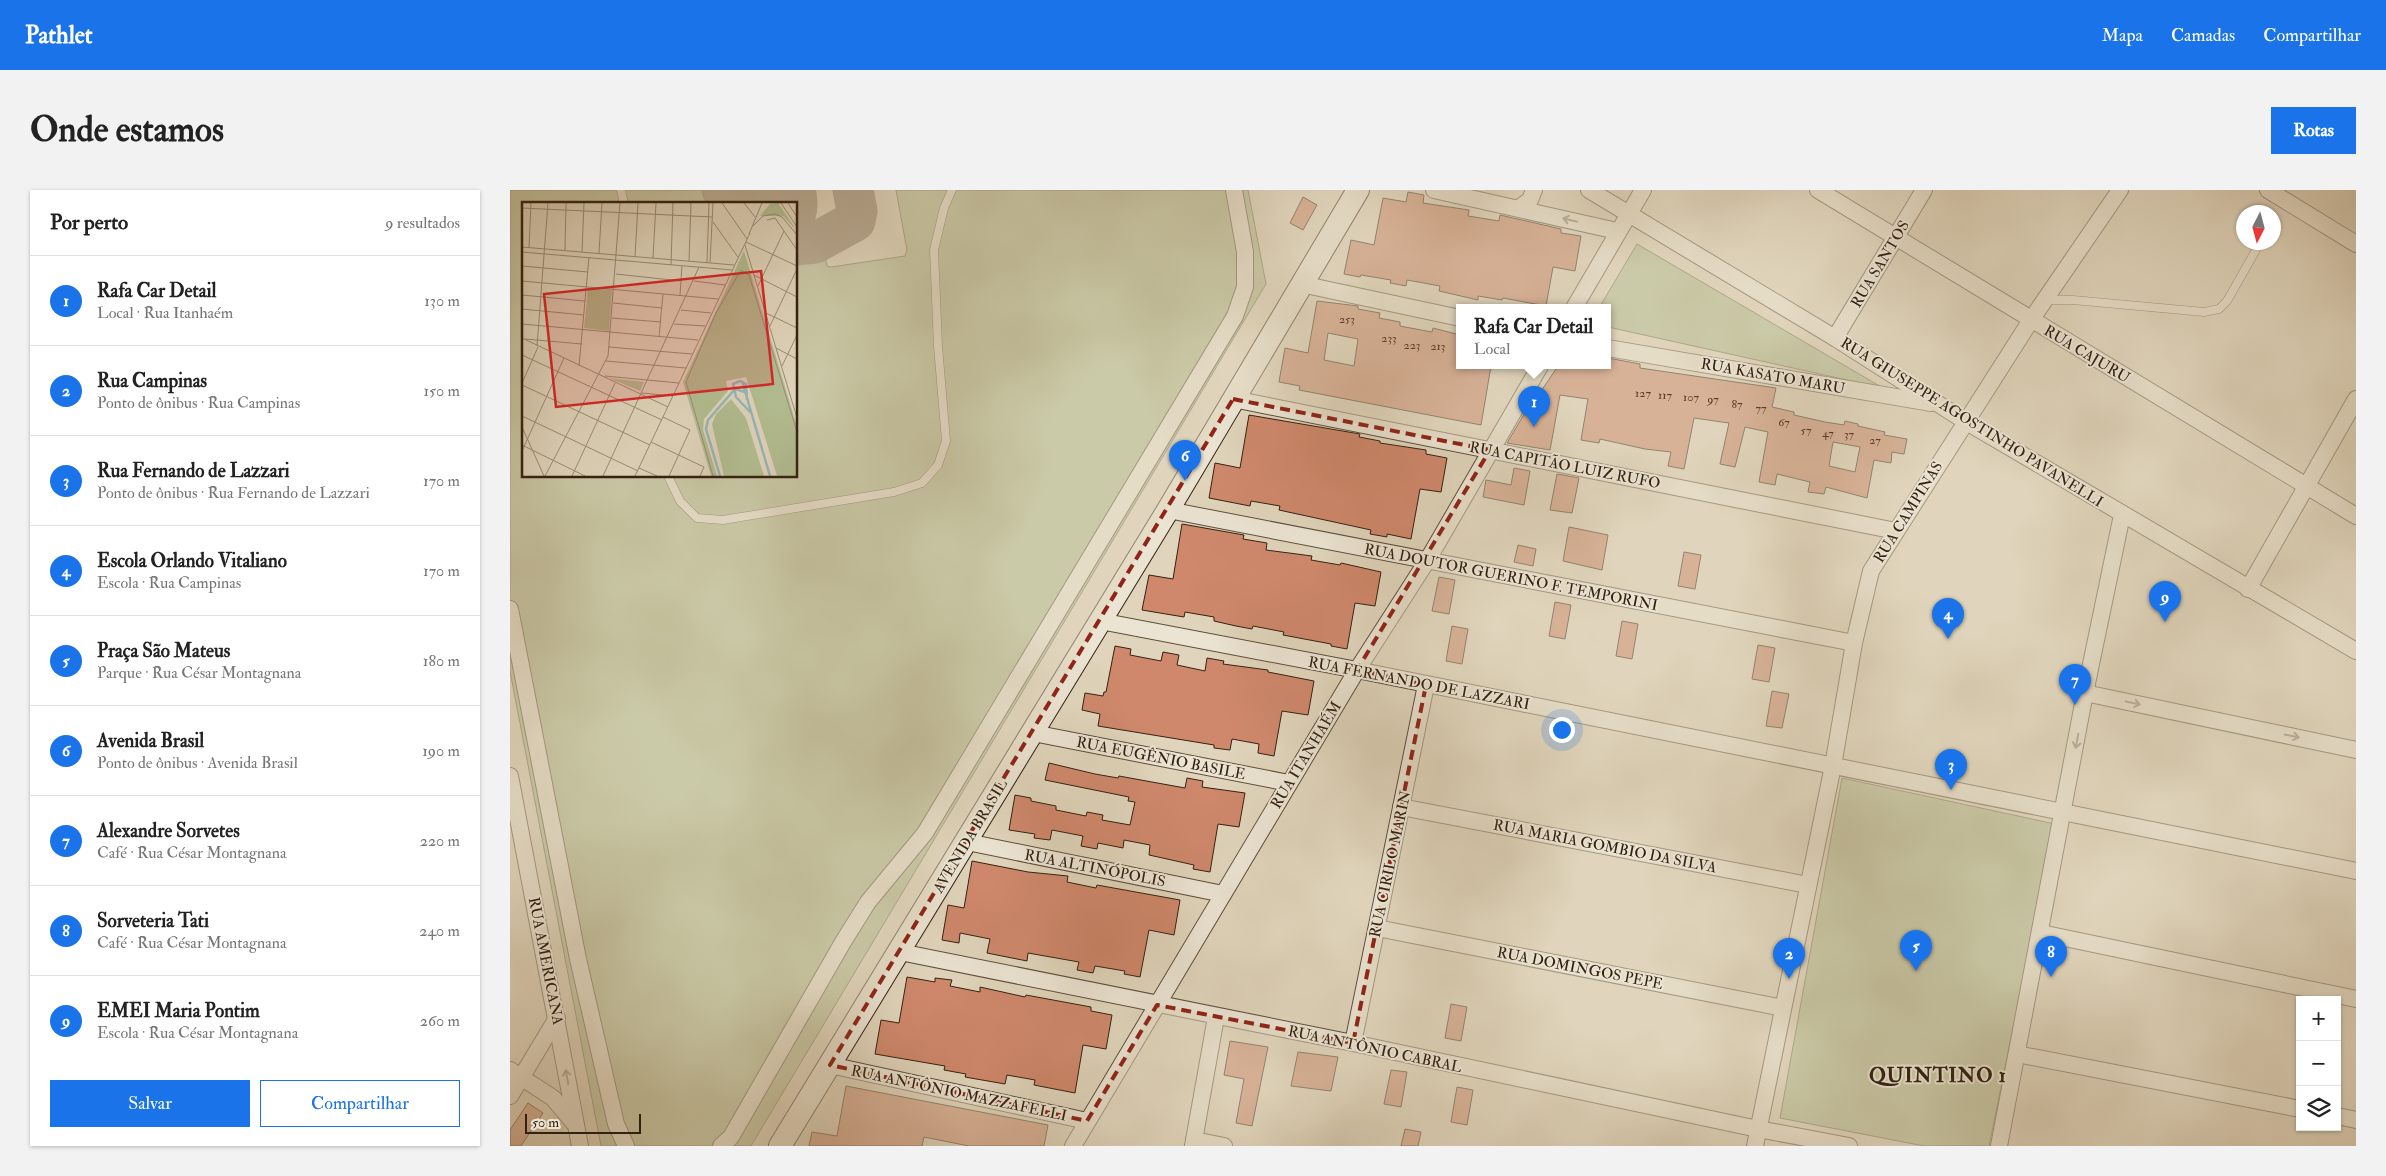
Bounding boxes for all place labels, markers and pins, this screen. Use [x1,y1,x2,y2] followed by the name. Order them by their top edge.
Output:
[1518,386,1550,427] pin: 1
[1169,440,1201,481] pin: 6
[2149,581,2181,622] pin: 9
[1932,598,1964,639] pin: 4
[2059,664,2091,705] pin: 7
[1935,749,1967,790] pin: 3
[1900,930,1932,971] pin: 5
[2035,936,2067,977] pin: 8
[1773,938,1805,979] pin: 2

